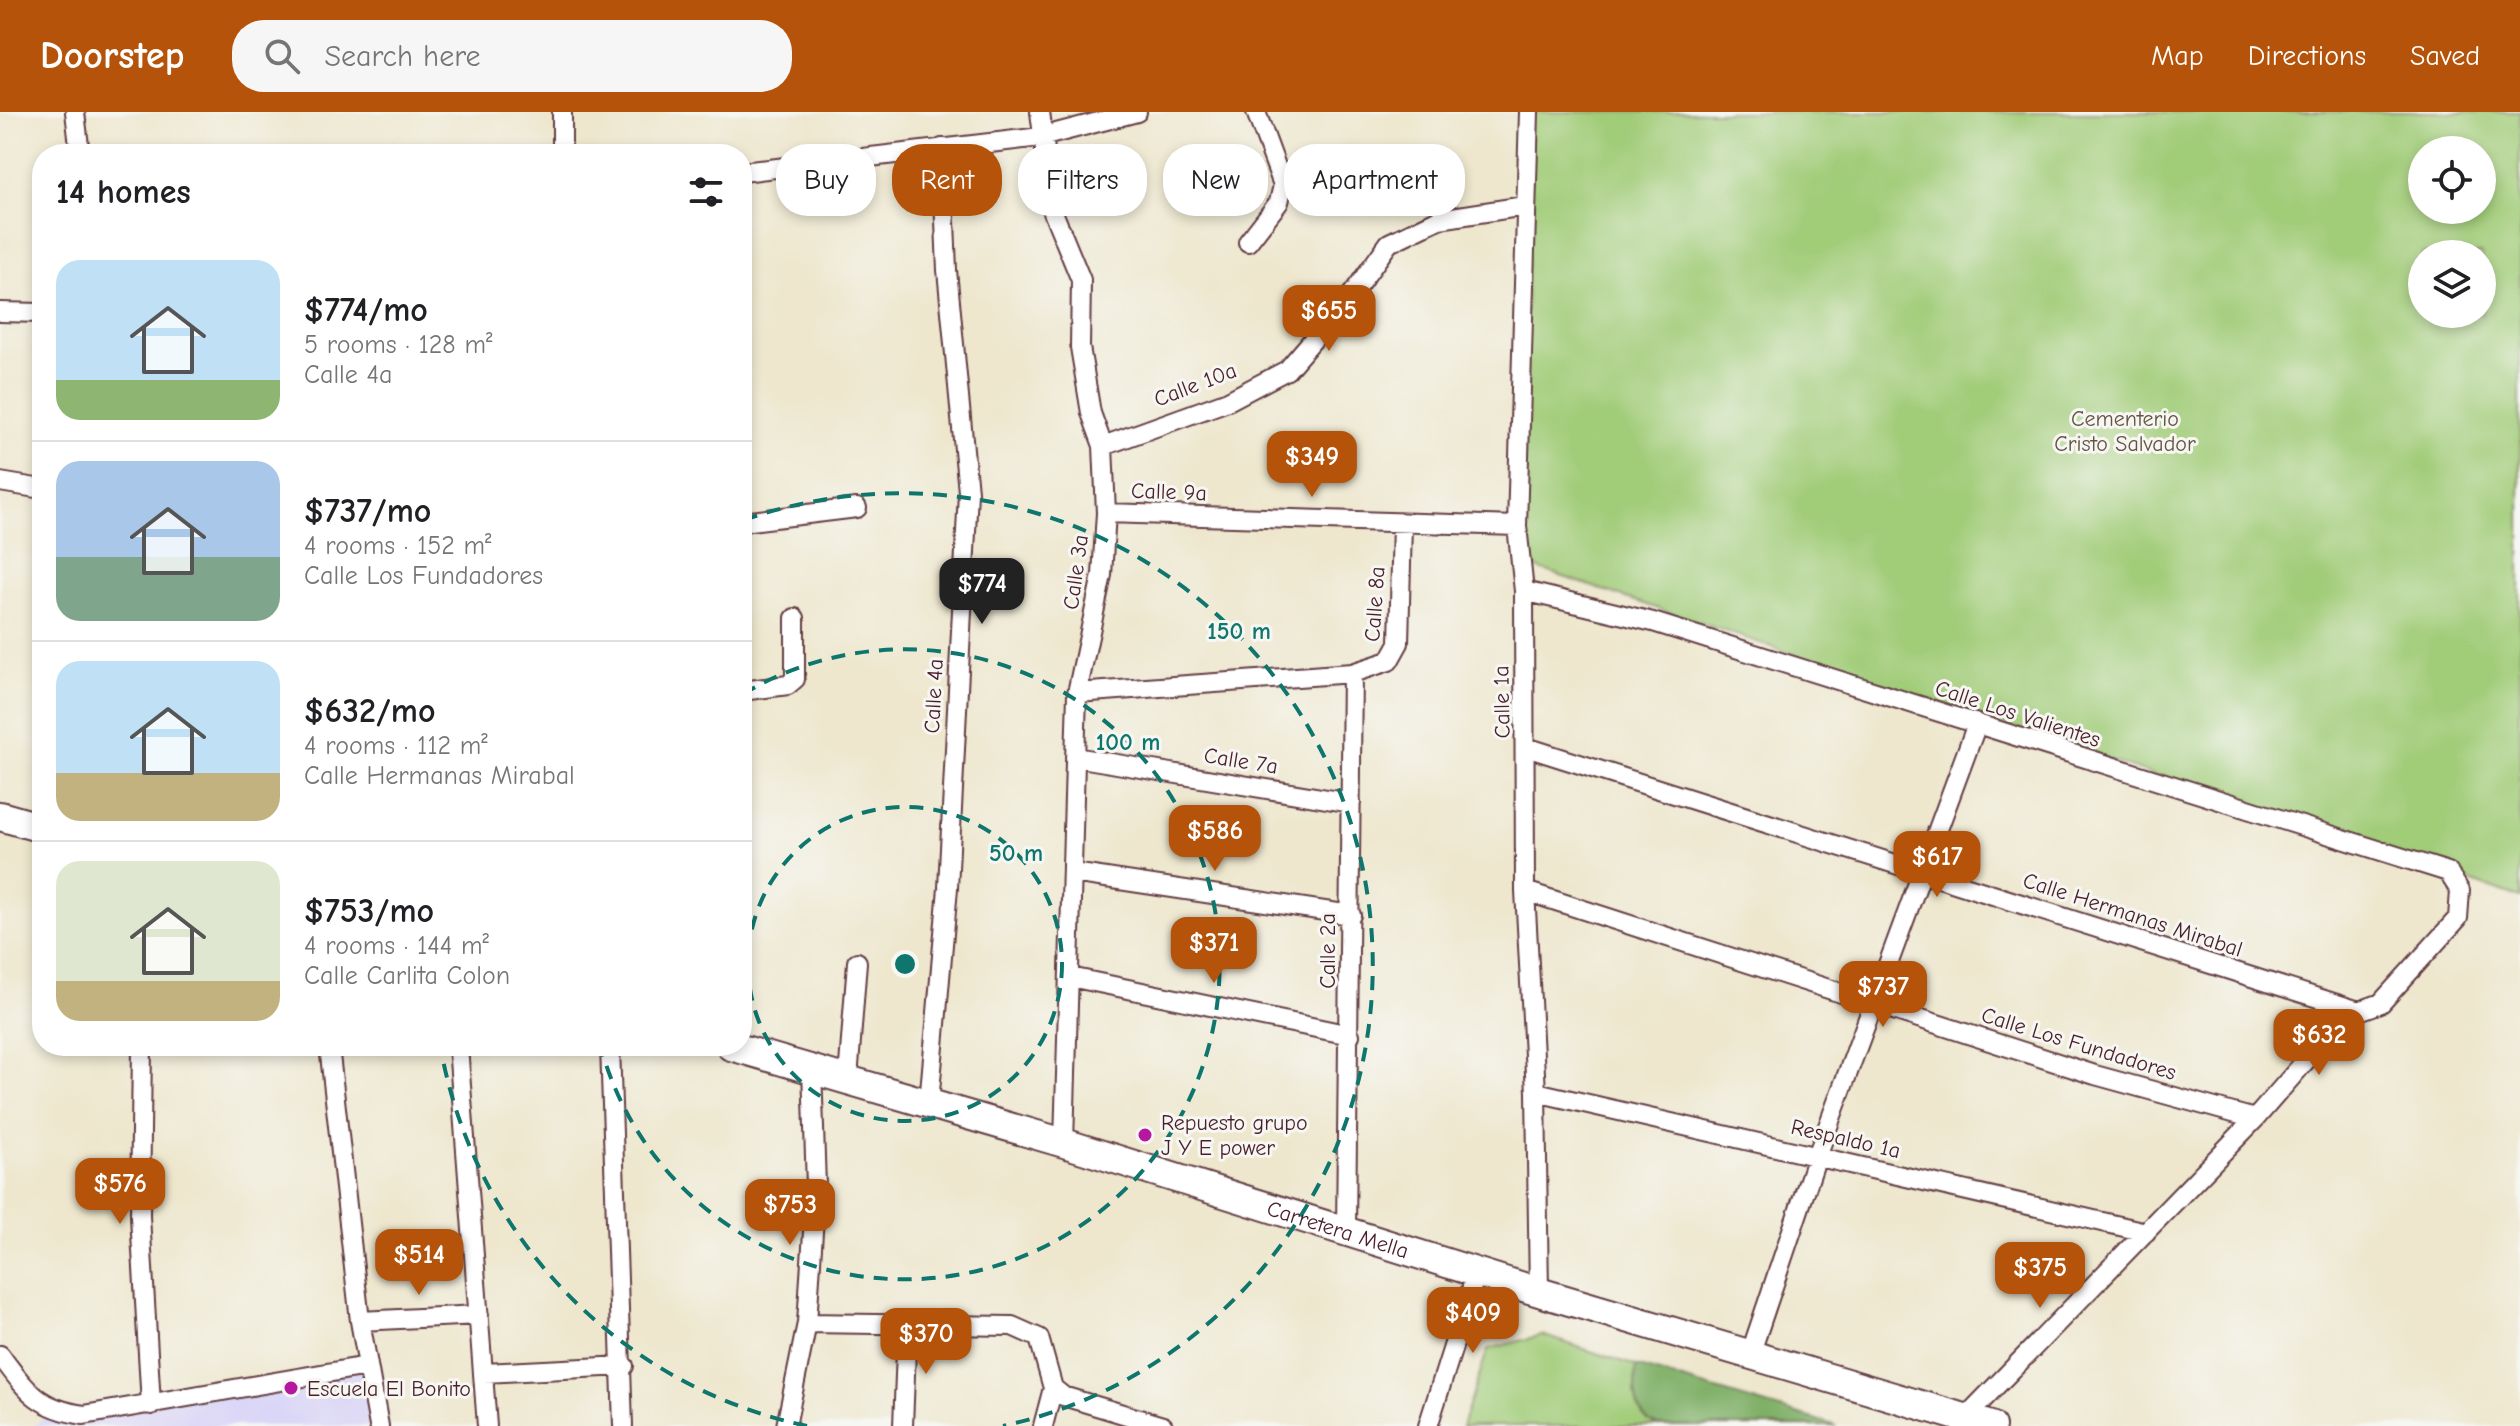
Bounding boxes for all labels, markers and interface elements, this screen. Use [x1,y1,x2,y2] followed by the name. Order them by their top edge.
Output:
[232,20,792,92] search box
[40,34,184,78] text: Doorstep
[260,34,304,78] icon: search
[324,39,481,74] text: Search here
[2151,40,2204,72] text: Map
[2248,40,2366,72] text: Directions
[2410,40,2480,72] text: Saved
[2408,136,2496,328] map controls
[2408,136,2496,224] button: locate
[776,144,876,216] chip: Buy
[892,144,1002,216] chip: Rent
[1018,144,1147,216] chip: Filters
[1163,144,1268,216] chip: New
[1284,144,1465,216] chip: Apartment
[684,170,728,214] icon: filters
[56,172,191,212] text: 14 homes
[2408,240,2496,328] button: layers
[1282,285,1376,353] pin: $655
[304,290,428,330] text: $774/mo
[120,292,216,388] icon: home
[1301,296,1357,326] text: $655
[304,330,492,360] text: 5 rooms · 128 m²
[1150,357,1240,413] street label: Calle 10a
[304,360,392,390] text: Calle 4a
[2054,406,2196,457] park label: Cementerio Cristo Salvador
[1265,431,1359,499] pin: $349
[1285,442,1339,472] text: $349
[1131,478,1207,506] street label: Calle 9a
[304,491,431,531] text: $737/mo
[120,493,216,589] icon: home
[304,531,492,561] text: 4 rooms · 152 m²
[1058,533,1094,611] street label: Calle 3a
[935,558,1029,626] pin: $774
[304,561,543,591] text: Calle Los Fundadores
[1359,565,1391,643] street label: Calle 8a
[957,569,1007,599] text: $774
[1207,617,1271,645] text: 150 m
[919,658,949,734] street label: Calle 4a
[1488,665,1516,739] street label: Calle 1a
[1932,675,2104,753] street label: Calle Los Valientes
[304,691,435,731] text: $632/mo
[120,693,216,789] icon: home
[1096,728,1160,756] text: 100 m
[304,731,488,761] text: 4 rooms · 112 m²
[1202,742,1280,780] street label: Calle 7a
[304,761,575,791] text: Calle Hermanas Mirabal
[1168,805,1262,873] pin: $586
[1187,816,1243,846] text: $586
[1890,831,1984,899] pin: $617
[989,839,1043,867] text: 50 m
[1911,842,1963,872] text: $617
[2020,867,2246,963] street label: Calle Hermanas Mirabal
[304,891,434,931] text: $753/mo
[120,893,216,989] icon: home
[1315,913,1341,989] street label: Calle 2a
[1167,917,1261,985] pin: $371
[1189,928,1239,958] text: $371
[304,931,489,961] text: 4 rooms · 144 m²
[891,950,919,978] centre of rings
[304,961,510,991] text: Calle Carlita Colon
[1836,961,1930,1029] pin: $737
[1857,972,1909,1002] text: $737
[1978,1002,2179,1086] street label: Calle Los Fundadores
[2272,1009,2366,1077] pin: $632
[2291,1020,2347,1050] text: $632
[1161,1110,1308,1161] place label: Repuesto grupo J Y E power
[1788,1114,1903,1164] street label: Respaldo 1a
[1136,1126,1154,1144] marker: Repuesto grupo J Y E power
[73,1158,167,1226] pin: $576
[93,1169,147,1199] text: $576
[743,1179,837,1247] pin: $753
[763,1190,817,1220] text: $753
[1264,1195,1412,1264] street label: Carretera Mella
[372,1229,466,1297] pin: $514
[393,1240,445,1270] text: $514
[1993,1242,2087,1310] pin: $375
[2013,1253,2067,1283] text: $375
[1426,1287,1520,1355] pin: $409
[1445,1298,1501,1328] text: $409
[879,1308,973,1376] pin: $370
[898,1319,954,1349] text: $370
[307,1376,471,1402] place label: Escuela El Bonito
[282,1379,300,1397] marker: Escuela El Bonito

